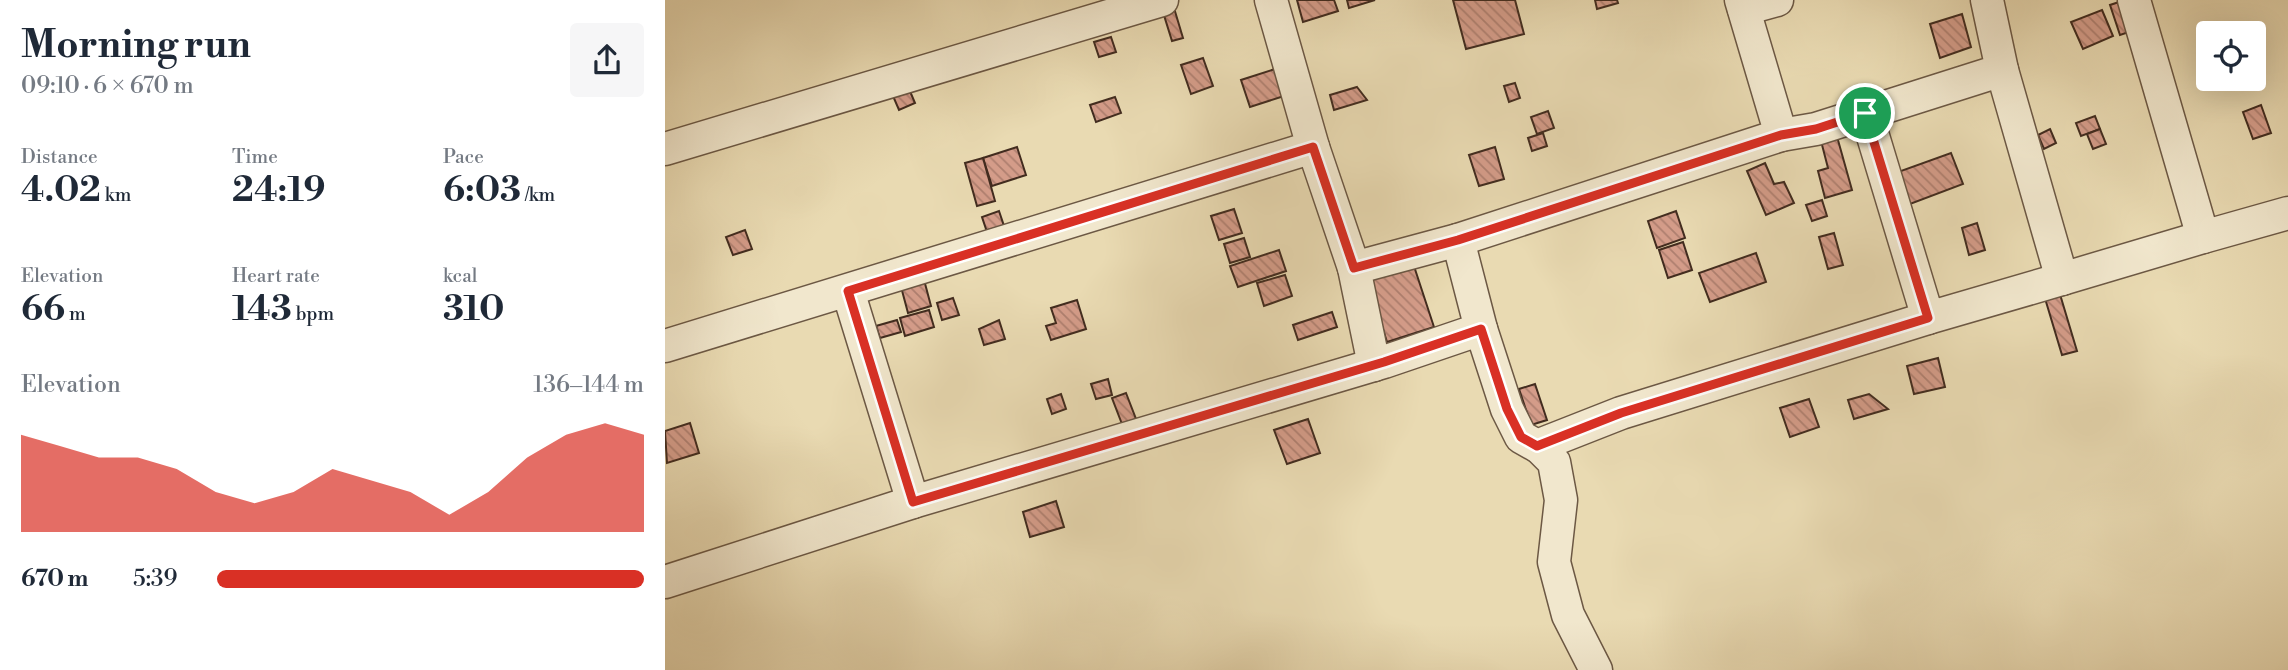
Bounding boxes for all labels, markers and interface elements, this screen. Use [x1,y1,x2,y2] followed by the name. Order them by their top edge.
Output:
[2196,21,2266,91] map controls
[2196,21,2266,91] button: locate
[21,22,251,69] text: Morning run
[570,23,644,97] button: share
[21,72,194,100] text: 09:10 · 6 × 670 m
[1835,83,1895,143] pin
[1846,94,1884,132] icon: arrive
[21,145,98,169] text: Distance
[232,145,278,169] text: Time
[443,145,484,169] text: Pace
[21,169,101,212] text: 4.02
[232,169,326,212] text: 24:19
[443,169,521,212] text: 6:03
[101,183,131,207] text: km
[521,183,555,207] text: /km
[21,264,103,288] text: Elevation
[232,264,320,288] text: Heart rate
[443,264,477,288] text: kcal
[21,288,65,331] text: 66
[232,288,292,331] text: 143
[443,288,504,331] text: 310
[65,302,86,326] text: m
[292,302,334,326] text: bpm
[21,371,121,399] text: Elevation
[533,371,644,399] text: 136–144 m
[21,565,89,593] text: 670 m
[133,565,178,593] text: 5:39

